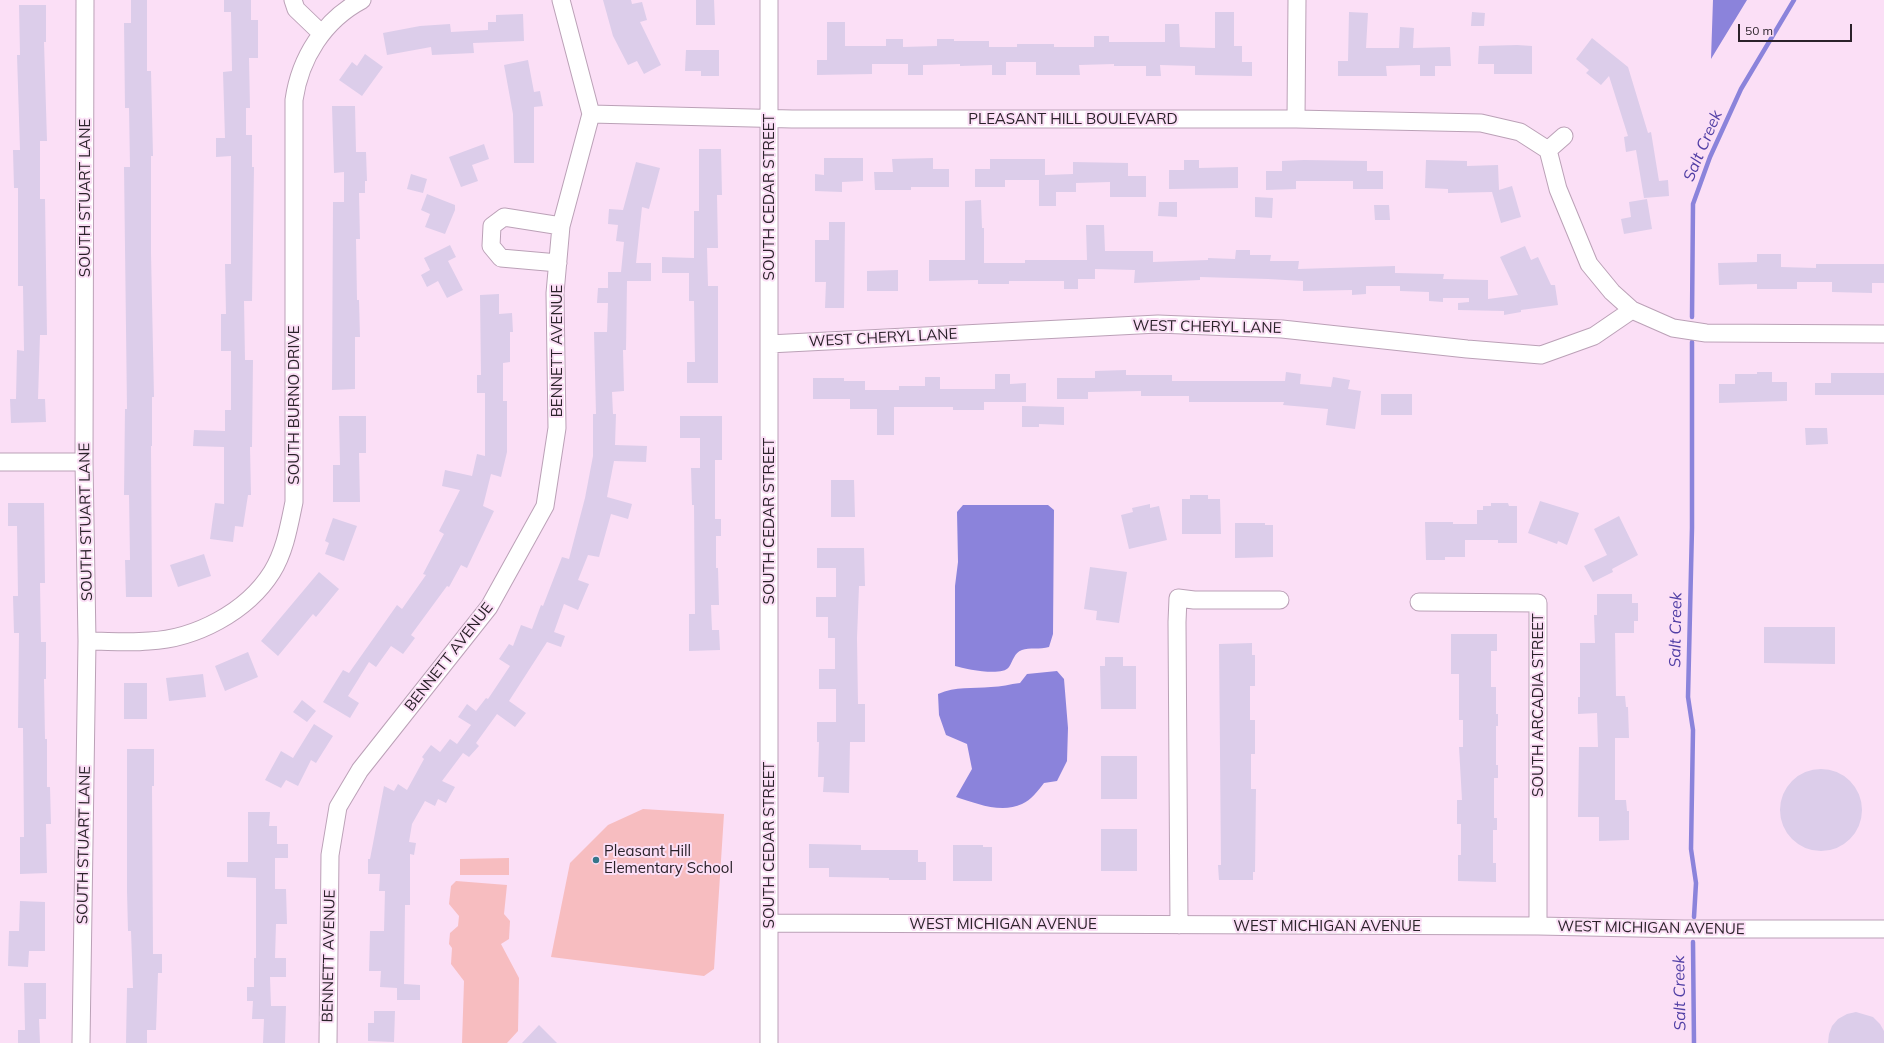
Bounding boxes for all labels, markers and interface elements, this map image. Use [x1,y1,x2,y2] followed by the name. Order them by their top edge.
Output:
[1740,16,1854,42] scale bar
[1745,23,1773,38] text: 50 m
[1679,108,1727,184] water label: Salt Creek
[968,110,1178,128] street label: PLEASANT HILL BOULEVARD
[760,114,778,280] street label: SOUTH CEDAR STREET
[76,119,94,277] street label: SOUTH STUART LANE
[548,285,566,417] street label: BENNETT AVENUE
[1133,317,1281,337] street label: WEST CHERYL LANE
[285,325,303,485] street label: SOUTH BURNO DRIVE
[808,325,958,351] street label: WEST CHERYL LANE
[760,438,778,604] street label: SOUTH CEDAR STREET
[76,443,96,601] street label: SOUTH STUART LANE
[1666,592,1686,668] water label: Salt Creek
[401,599,497,715] street label: BENNETT AVENUE
[1529,613,1547,797] street label: SOUTH ARCADIA STREET
[760,762,778,928] street label: SOUTH CEDAR STREET
[74,766,94,924] street label: SOUTH STUART LANE
[604,842,733,877] place label: Pleasant Hill Elementary School
[591,855,601,865] marker: Pleasant Hill Elementary School
[319,889,339,1023] street label: BENNETT AVENUE
[909,915,1097,933] street label: WEST MICHIGAN AVENUE
[1233,917,1421,935] street label: WEST MICHIGAN AVENUE
[1557,917,1745,939] street label: WEST MICHIGAN AVENUE
[1670,955,1690,1031] water label: Salt Creek

